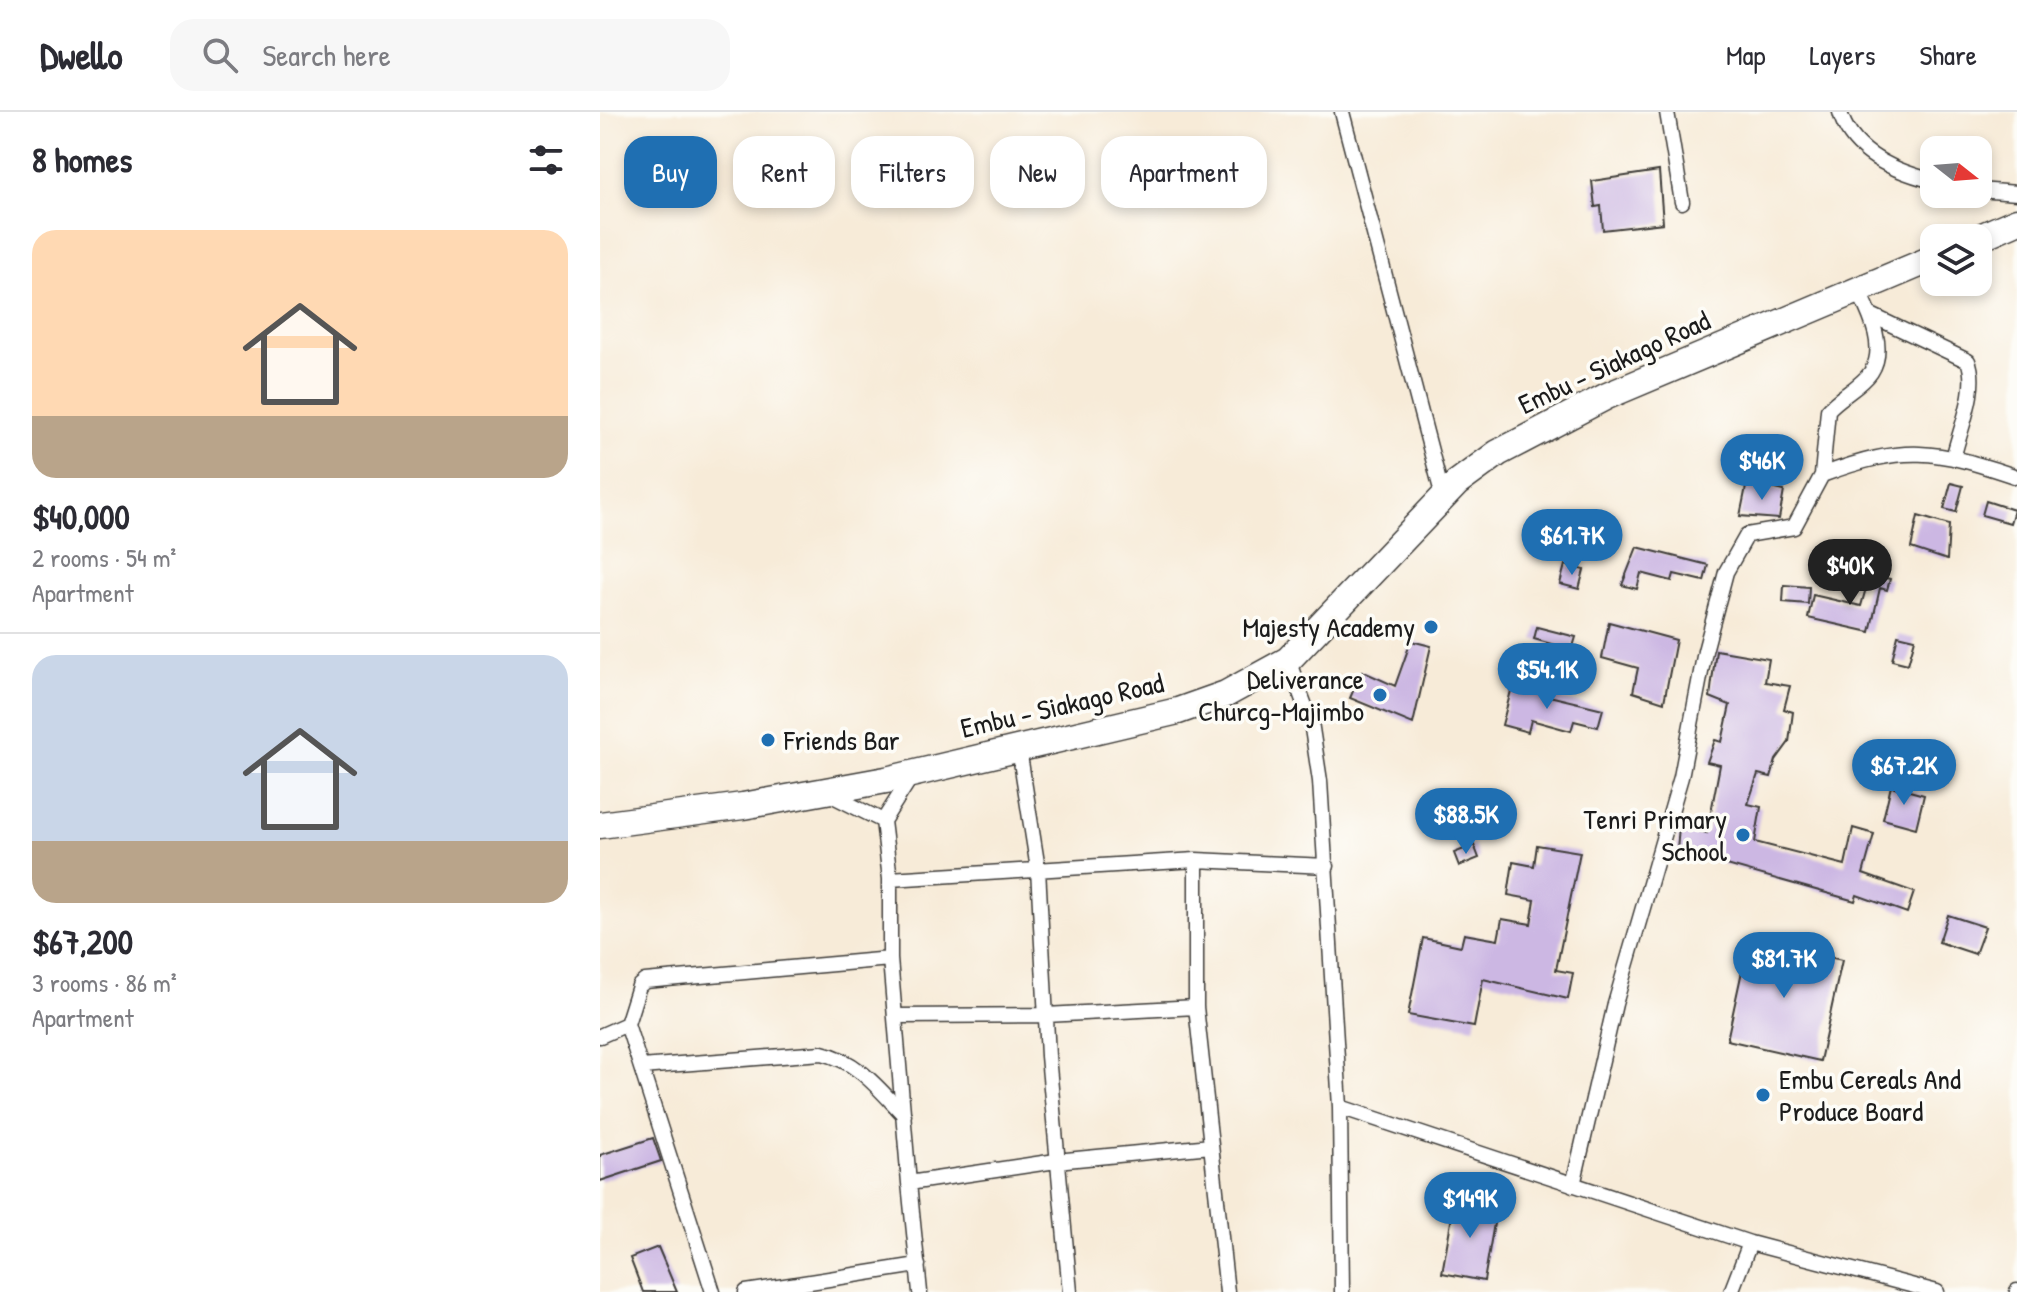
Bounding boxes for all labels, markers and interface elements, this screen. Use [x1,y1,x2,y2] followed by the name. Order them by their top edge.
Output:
[170,19,730,91] search box
[40,29,122,81] text: Dwello
[198,33,242,77] icon: search
[262,35,391,75] text: Search here
[1726,36,1766,74] text: Map
[1810,36,1875,74] text: Layers
[1919,36,1977,74] text: Share
[624,136,717,208] chip: Buy
[733,136,835,208] chip: Rent
[851,136,974,208] chip: Filters
[990,136,1085,208] chip: New
[1101,136,1267,208] chip: Apartment
[1920,136,1992,208] north arrow
[1920,136,1992,296] map controls
[32,137,132,183] text: 8 homes
[524,138,568,182] icon: filters
[1920,224,1992,296] button: layers
[228,282,372,426] icon: home
[1512,301,1716,423] street label: Embu - Siakago Road
[1715,434,1809,502] pin: $46K
[1739,442,1785,477] text: $46K
[32,494,130,540] text: $40,000
[1507,509,1637,577] pin: $61.7K
[1539,517,1605,552] text: $61.7K
[1803,539,1897,607] pin: $40K
[32,540,176,575] text: 2 rooms · 54 m²
[1826,547,1874,582] text: $40K
[32,575,134,610] text: Apartment
[1242,608,1415,646] place label: Majesty Academy
[1422,618,1440,636] marker: Majesty Academy
[1482,643,1612,711] pin: $54.1K
[1516,651,1578,686] text: $54.1K
[1198,660,1364,730] place label: Deliverance Churcg-Majimbo
[957,663,1167,747] street label: Embu - Siakago Road
[1371,686,1389,704] marker: Deliverance Churcg-Majimbo
[228,707,372,851] icon: home
[783,721,900,759] place label: Friends Bar
[759,731,777,749] marker: Friends Bar
[1839,739,1969,807] pin: $67.2K
[1870,747,1938,782] text: $67.2K
[1401,788,1531,856] pin: $88.5K
[1433,796,1499,831] text: $88.5K
[1583,800,1728,870] place label: Tenri Primary School
[1734,826,1752,844] marker: Tenri Primary School
[32,919,133,965] text: $67,200
[1719,932,1849,1000] pin: $81.7K
[1751,940,1817,975] text: $81.7K
[32,965,177,1000] text: 3 rooms · 86 m²
[32,1000,134,1035] text: Apartment
[1779,1060,1961,1130] place label: Embu Cereals And Produce Board
[1754,1086,1772,1104] marker: Embu Cereals And Produce Board
[1414,1172,1526,1240] pin: $149K
[1442,1180,1498,1215] text: $149K

